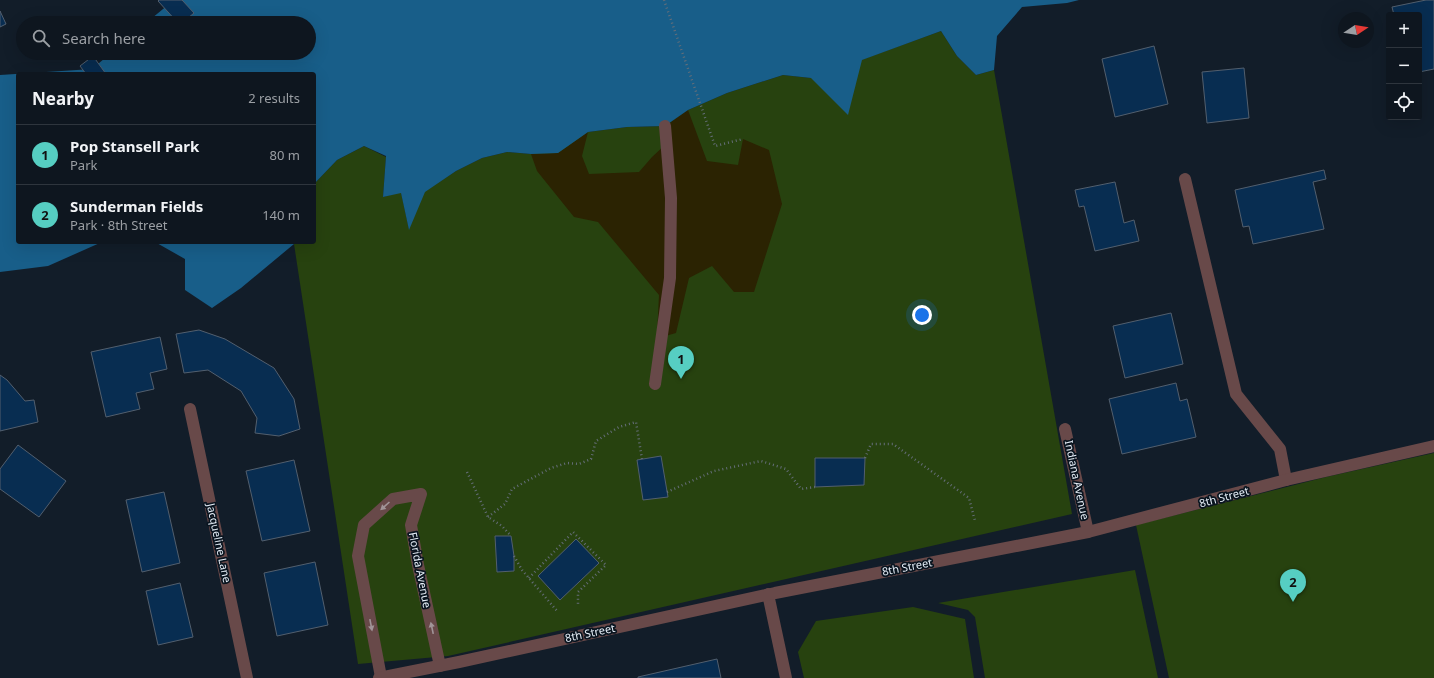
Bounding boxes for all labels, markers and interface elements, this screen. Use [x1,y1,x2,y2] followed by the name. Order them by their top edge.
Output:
[1338,12,1374,48] north arrow
[1386,12,1422,120] map controls
[1386,12,1422,48] button: +
[16,16,316,60] search box
[30,27,52,49] icon: search
[62,28,145,48] text: Search here
[1386,48,1422,84] button: −
[1386,84,1422,120] button: locate
[32,87,94,110] text: Nearby
[248,89,300,107] text: 2 results
[70,136,199,156] text: Pop Stansell Park
[41,146,49,164] text: 1
[270,146,300,164] text: 80 m
[70,156,97,174] text: Park
[70,196,203,216] text: Sunderman Fields
[41,206,49,224] text: 2
[262,206,300,224] text: 140 m
[70,216,168,234] text: Park · 8th Street
[912,305,932,325] your location
[668,346,694,379] pin: 1
[1062,439,1093,521] street label: Indiana Avenue
[1197,483,1250,510] street label: 8th Street
[204,501,235,584] street label: Jacqueline Lane
[380,502,391,511] one-way arrow
[406,531,435,609] street label: Florida Avenue
[881,554,933,579] street label: 8th Street
[1280,569,1306,602] pin: 2
[368,619,374,631] one-way arrow
[564,620,616,645] street label: 8th Street
[428,622,434,634] one-way arrow

